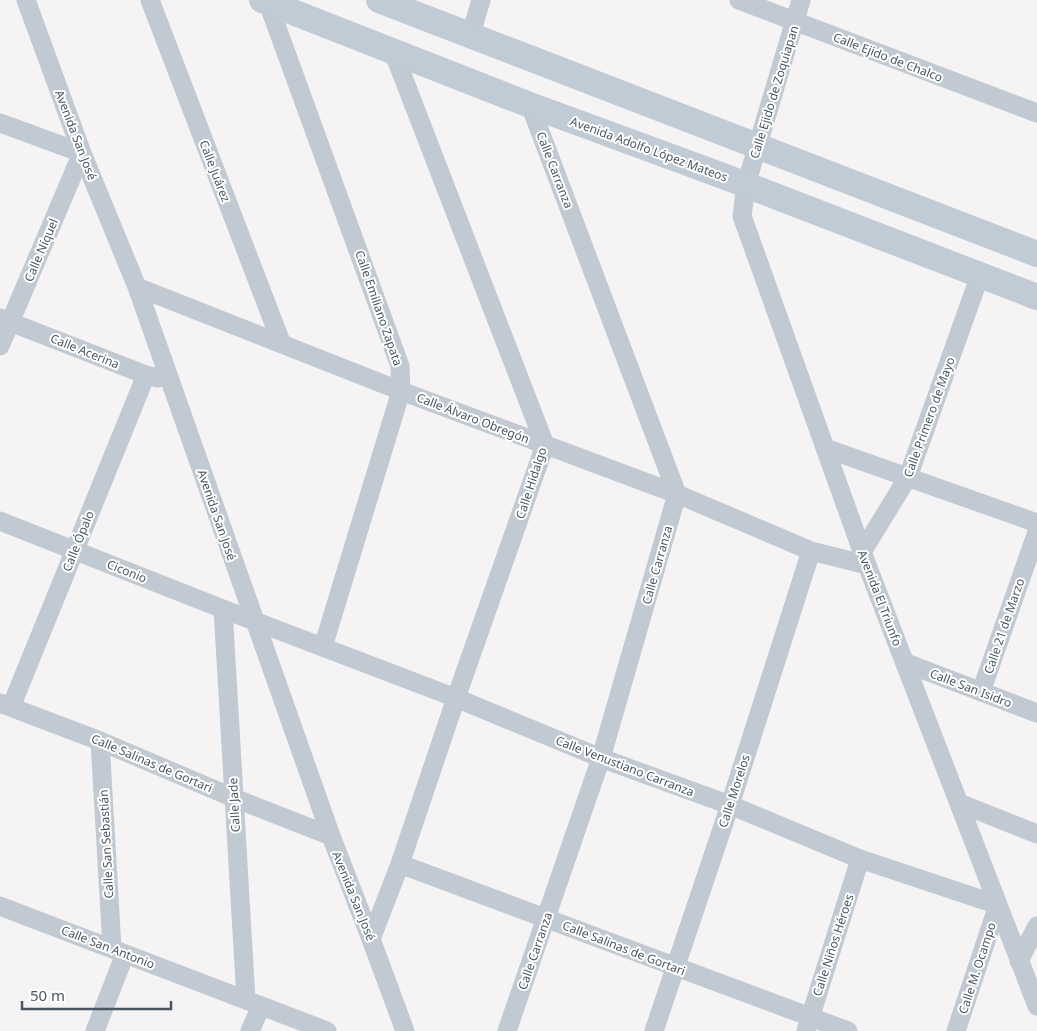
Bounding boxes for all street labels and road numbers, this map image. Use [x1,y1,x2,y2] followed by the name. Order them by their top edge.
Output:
[746,23,802,161] street label: Calle Ejido de Zoquiapan
[831,28,945,86] street label: Calle Ejido de Chalco
[51,88,101,183] street label: Avenida San José
[568,113,730,186] street label: Avenida Adolfo López Mateos
[533,129,577,211] street label: Calle Carranza
[195,138,235,205] street label: Calle Juárez
[20,216,62,284] street label: Calle Níquel
[351,248,407,368] street label: Calle Emiliano Zapata
[48,329,122,373] street label: Calle Acerina
[899,354,959,480] street label: Calle Primero de Mayo
[414,389,532,447] street label: Calle Álvaro Obregón
[511,445,551,521] street label: Calle Hidalgo
[193,467,241,563] street label: Avenida San José
[58,508,98,574] street label: Calle Ópalo
[638,524,676,606] street label: Calle Carranza
[854,548,906,648] street label: Avenida El Triunfo
[105,555,149,587] street label: Ciconio
[980,576,1028,676] street label: Calle 21 de Marzo
[928,665,1014,711] street label: Calle San Isidro
[89,730,215,796] street label: Calle Salinas de Gortari
[553,732,697,800] street label: Calle Venustiano Carranza
[714,752,754,830] street label: Calle Morelos
[224,777,244,833] street label: Calle Jade
[95,789,117,899] street label: Calle San Sebastián
[328,849,380,944] street label: Avenida San José
[808,892,858,998] street label: Calle Niños Héroes
[514,910,556,992] street label: Calle Carranza
[560,917,688,979] street label: Calle Salinas de Gortari
[954,920,1000,1016] street label: Calle M. Ocampo
[59,921,157,973] street label: Calle San Antonio

